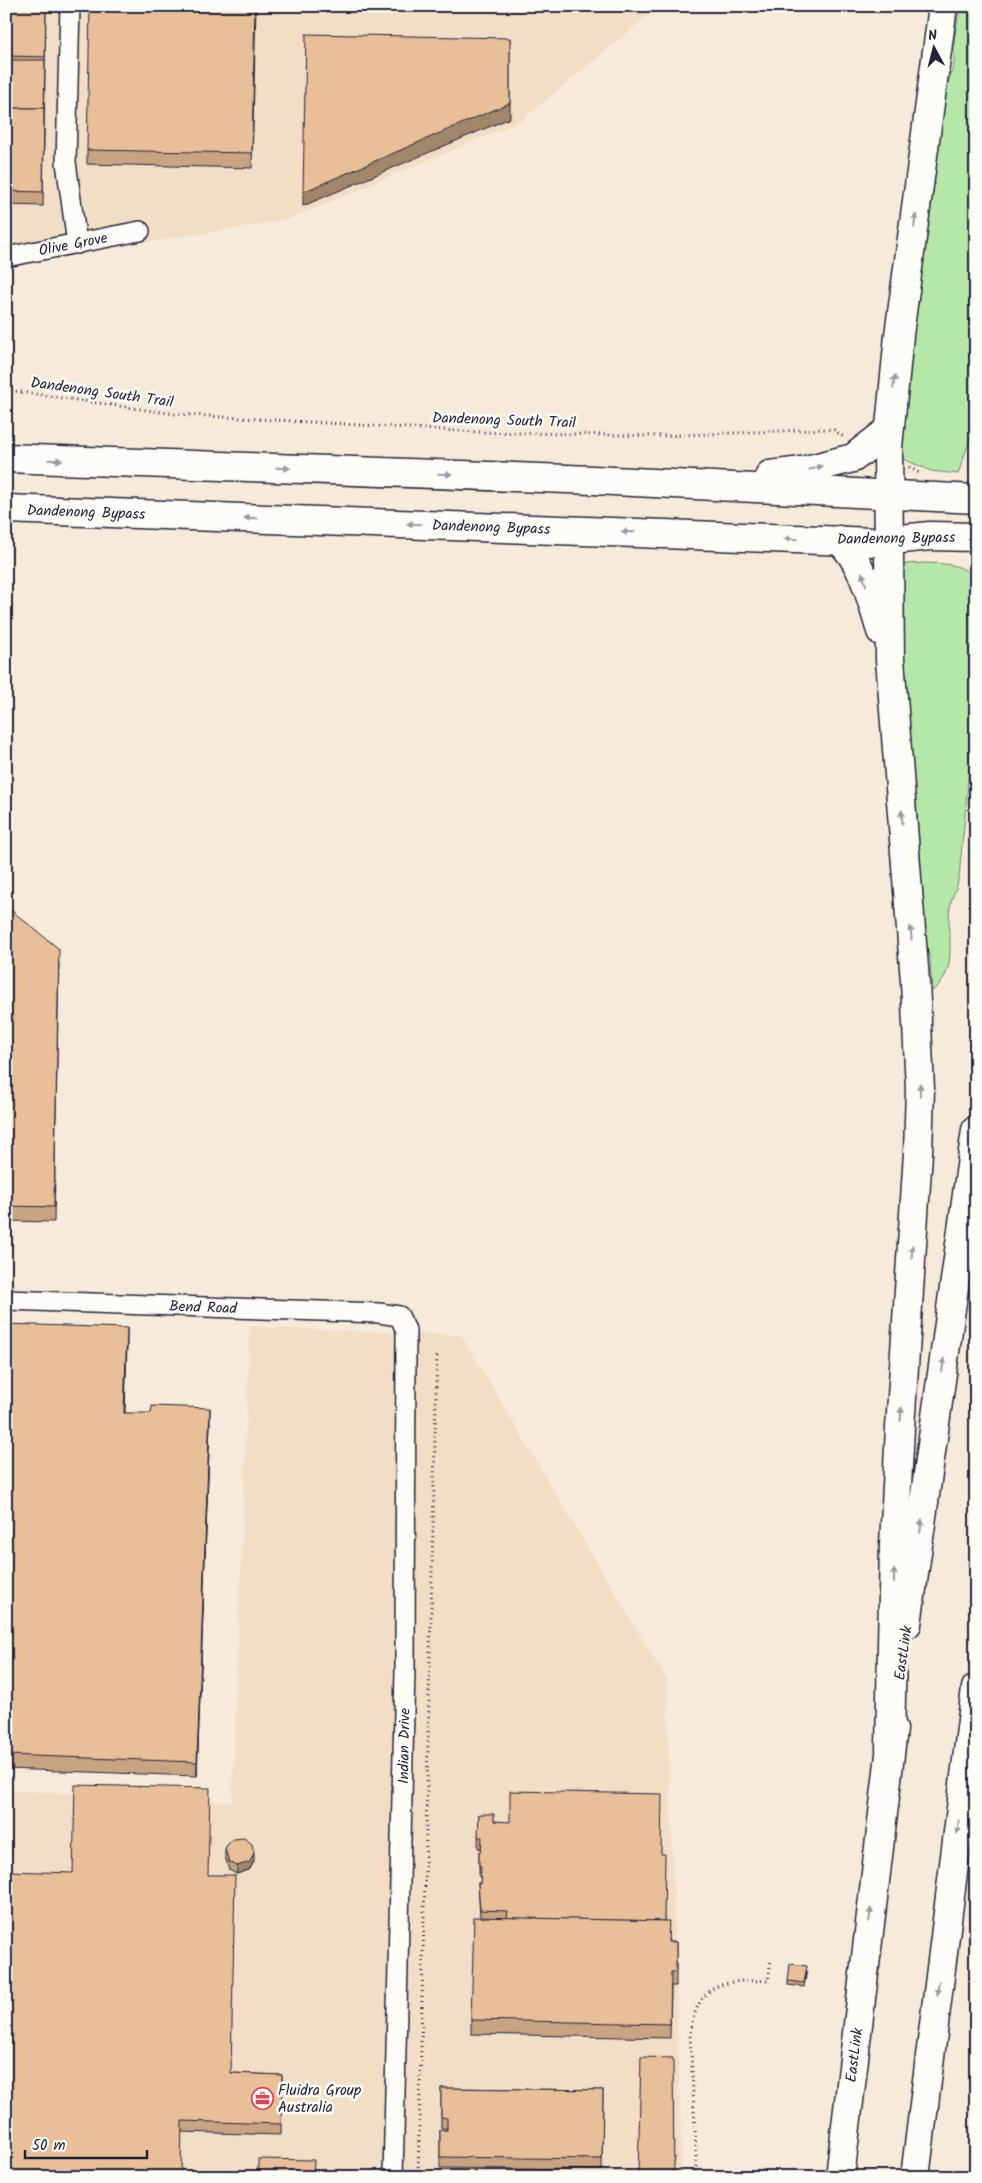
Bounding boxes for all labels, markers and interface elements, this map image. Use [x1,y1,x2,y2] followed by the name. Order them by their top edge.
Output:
[910,22,960,72] north arrow
[927,25,938,48] text: N
[911,212,919,228] one-way arrow
[37,227,110,263] street label: Olive Grove
[29,371,175,415] street label: Dandenong South Trail
[890,373,898,389] one-way arrow
[432,406,577,436] street label: Dandenong South Trail
[47,456,63,464] one-way arrow
[809,464,824,472] one-way arrow
[275,465,291,473] one-way arrow
[437,471,453,479] one-way arrow
[26,499,146,527] street label: Dandenong Bypass
[243,514,259,522] one-way arrow
[431,514,551,542] street label: Dandenong Bypass
[405,520,421,528] one-way arrow
[837,526,956,552] street label: Dandenong Bypass
[620,528,636,536] one-way arrow
[783,534,799,542] one-way arrow
[859,572,867,587] one-way arrow
[898,808,906,824] one-way arrow
[907,924,915,940] one-way arrow
[916,1082,924,1098] one-way arrow
[908,1244,916,1260] one-way arrow
[169,1295,238,1321] street label: Bend Road
[939,1357,947,1373] one-way arrow
[897,1406,905,1422] one-way arrow
[917,1518,925,1534] one-way arrow
[890,1568,898,1584] one-way arrow
[888,1623,920,1682] street label: EastLink
[392,1708,418,1784] street label: Indian Drive
[954,1819,962,1835] one-way arrow
[866,1906,874,1922] one-way arrow
[934,1980,942,1996] one-way arrow
[840,2026,870,2084] street label: EastLink
[278,2079,361,2120] place label: Fluidra Group Australia
[250,2087,274,2111] office icon: Fluidra Group Australia
[25,2128,148,2160] scale bar
[32,2134,66,2158] text: 50 m

